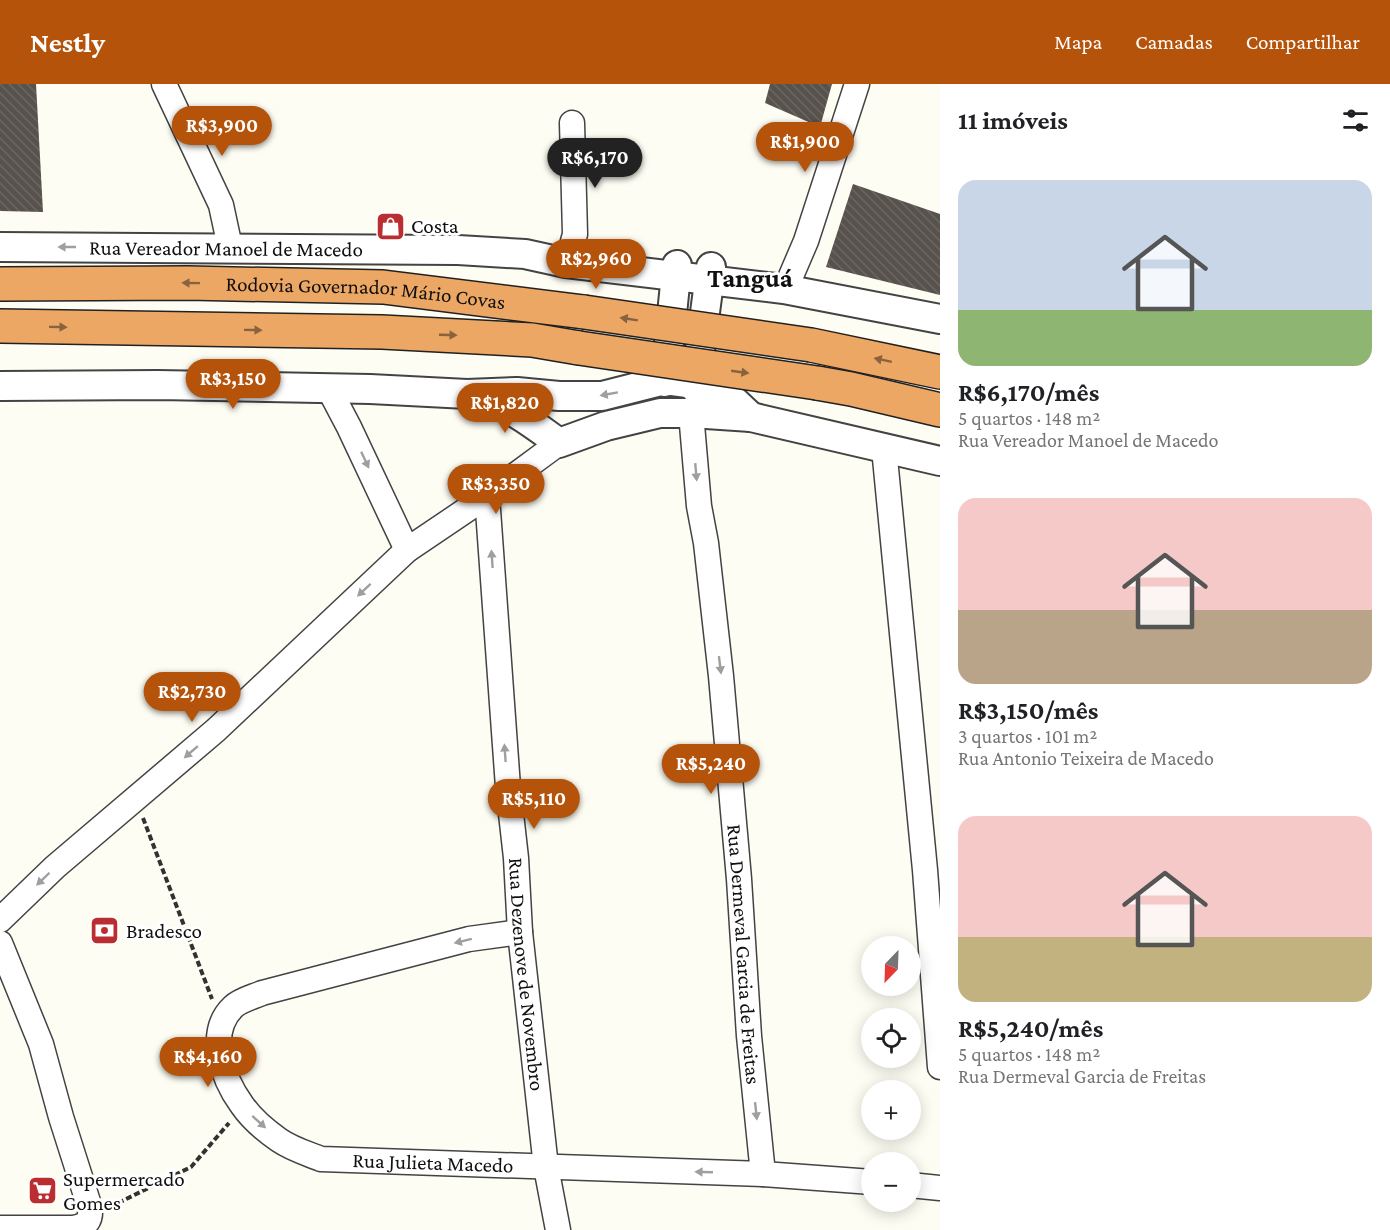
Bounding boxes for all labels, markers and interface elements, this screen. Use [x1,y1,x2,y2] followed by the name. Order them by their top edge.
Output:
[30,27,105,58] text: Nestly
[1054,30,1102,54] text: Mapa
[1135,30,1213,54] text: Camadas
[1246,30,1360,54] text: Compartilhar
[1339,104,1372,137] icon: filters
[167,106,277,157] pin: R$3,900
[958,106,1068,135] text: 11 imóveis
[186,114,258,136] text: R$3,900
[750,122,860,173] pin: R$1,900
[770,130,840,152] text: R$1,900
[540,138,650,189] pin: R$6,170
[561,146,629,168] text: R$6,170
[374,210,406,242] shop icon: Costa
[411,214,459,238] place label: Costa
[1111,219,1219,327] icon: home
[89,236,363,261] street label: Rua Vereador Manoel de Macedo
[541,239,651,290] pin: R$2,960
[57,242,76,252] one-way arrow
[560,247,632,269] text: R$2,960
[707,263,793,293] district label: Tanguá
[225,272,507,314] street label: Rodovia Governador Mário Covas
[182,278,201,288] one-way arrow
[619,315,638,324] one-way arrow
[49,322,68,332] one-way arrow
[244,326,263,335] one-way arrow
[439,330,458,339] one-way arrow
[873,355,892,364] one-way arrow
[178,359,288,410] pin: R$3,150
[200,367,266,389] text: R$3,150
[731,368,750,377] one-way arrow
[958,378,1099,407] text: R$6,170/mês
[450,383,560,434] pin: R$1,820
[599,390,618,399] one-way arrow
[471,391,539,413] text: R$1,820
[958,407,1100,429] text: 5 quartos · 148 m²
[958,429,1219,451] text: Rua Vereador Manoel de Macedo
[360,452,369,469] one-way arrow
[691,462,701,481] one-way arrow
[441,464,551,515] pin: R$3,350
[462,472,530,494] text: R$3,350
[1111,537,1219,645] icon: home
[487,549,497,568] one-way arrow
[357,583,372,597] one-way arrow
[715,656,725,675] one-way arrow
[137,672,247,723] pin: R$2,730
[158,680,226,702] text: R$2,730
[958,696,1098,725] text: R$3,150/mês
[958,725,1097,747] text: 3 quartos · 101 m²
[501,744,510,763] one-way arrow
[656,744,766,795] pin: R$5,240
[184,745,199,758] one-way arrow
[958,747,1214,769] text: Rua Antonio Teixeira de Macedo
[676,752,746,774] text: R$5,240
[479,779,589,830] pin: R$5,110
[502,787,566,809] text: R$5,110
[722,823,766,1085] street label: Rua Dermeval Garcia de Freitas
[1111,855,1219,963] icon: home
[504,857,549,1092] street label: Rua Dezenove de Novembro
[36,871,50,885] one-way arrow
[89,915,121,947] bank icon: Bradesco
[126,919,202,943] place label: Bradesco
[453,936,472,946] one-way arrow
[861,936,921,996] north arrow
[861,936,921,1212] map controls
[861,1008,921,1068] button: locate
[958,1014,1103,1043] text: R$5,240/mês
[153,1037,263,1088] pin: R$4,160
[958,1043,1100,1065] text: 5 quartos · 148 m²
[174,1045,242,1067] text: R$4,160
[958,1065,1206,1087] text: Rua Dermeval Garcia de Freitas
[861,1080,921,1140] button: +
[751,1101,761,1120] one-way arrow
[251,1115,266,1128] one-way arrow
[352,1148,514,1178] street label: Rua Julieta Macedo
[861,1152,921,1212] button: −
[63,1167,185,1215] place label: Supermercado Gomes
[695,1167,714,1176] one-way arrow
[26,1175,58,1207] supermarket icon: Supermercado Gomes

